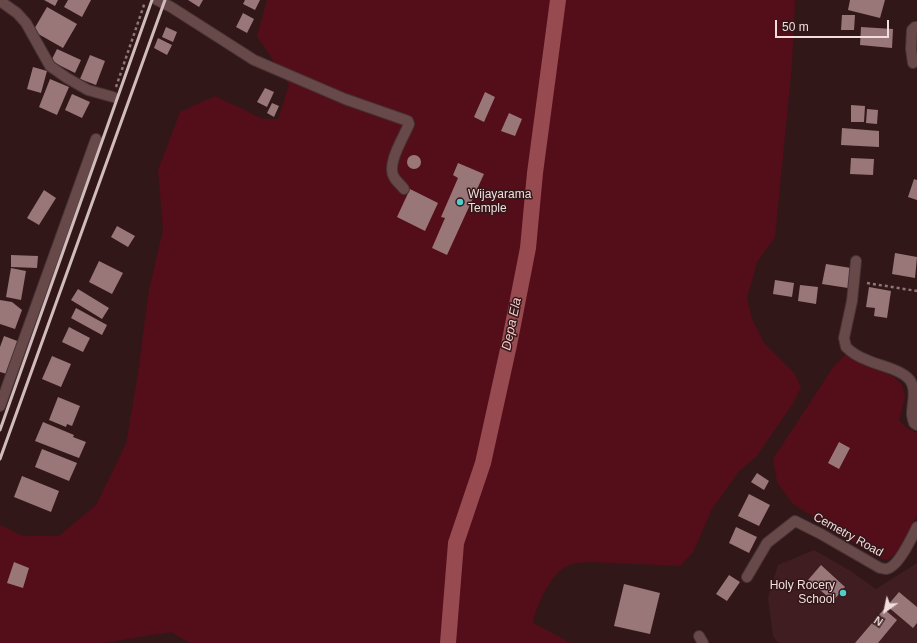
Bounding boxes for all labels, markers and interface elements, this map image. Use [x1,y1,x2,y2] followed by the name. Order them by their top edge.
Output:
[777,12,891,38] scale bar
[782,20,809,34] text: 50 m
[468,188,531,216] place label: Wijayarama Temple
[455,197,465,207] marker: Wijayarama Temple
[499,296,525,352] water label: Depa Ela
[811,510,885,560] street label: Cemetry Road
[770,579,835,607] place label: Holy Rocery School
[838,588,848,598] marker: Holy Rocery School
[865,591,905,631] north arrow
[872,614,885,628] text: N

